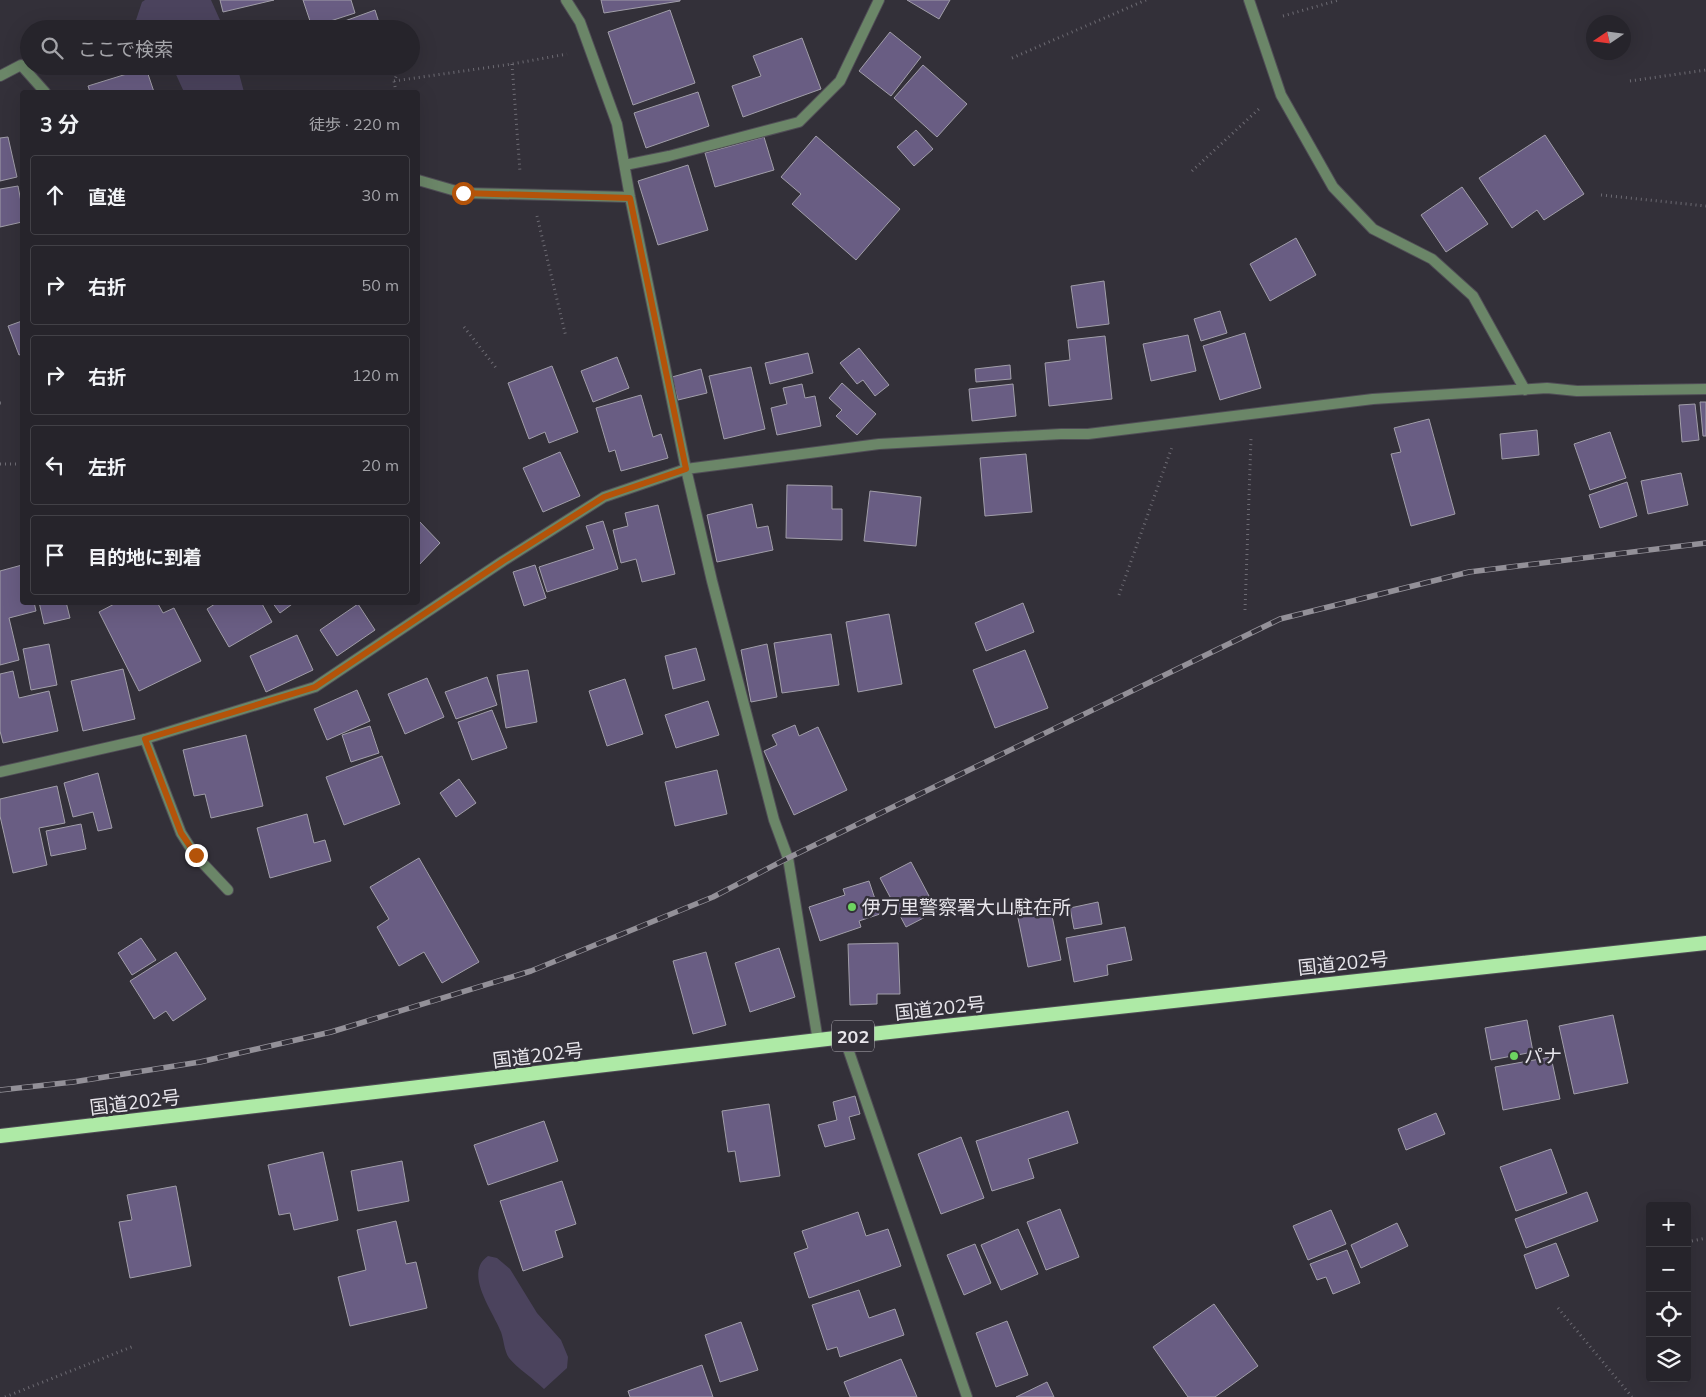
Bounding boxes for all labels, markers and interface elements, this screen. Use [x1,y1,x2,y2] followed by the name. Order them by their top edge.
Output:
[1586,15,1631,60] north arrow
[20,20,420,75] search box
[38,34,66,62] icon: search
[78,37,173,61] text: ここで検索
[40,111,79,137] text: 3 分
[309,114,400,134] text: 徒歩 · 220 m
[41,181,69,209] icon: ahead
[452,182,475,205] route start
[88,185,126,209] text: 直進
[362,185,399,205] text: 30 m
[41,271,69,299] icon: right
[88,275,126,299] text: 右折
[362,275,399,295] text: 50 m
[41,361,69,389] icon: right
[88,365,126,389] text: 右折
[352,365,399,385] text: 120 m
[41,451,69,479] icon: left
[88,455,126,479] text: 左折
[362,455,399,475] text: 20 m
[41,541,69,569] icon: arrive
[88,545,202,569] text: 目的地に到着
[185,844,208,867] route end
[862,895,1071,919] place label: 伊万里警察署大山駐在所
[846,901,858,913] marker: 伊万里警察署大山駐在所
[1296,946,1390,980] street label: 国道202号
[893,991,987,1025] street label: 国道202号
[832,1020,874,1052] road number: 202
[491,1038,585,1072] street label: 国道202号
[1524,1044,1562,1068] place label: パナ
[1508,1050,1520,1062] marker: パナ
[88,1085,182,1119] street label: 国道202号
[1646,1202,1691,1382] map controls
[1646,1202,1691,1247] button: +
[1646,1247,1691,1292] button: −
[1646,1292,1691,1337] button: locate
[1646,1337,1691,1382] button: layers

